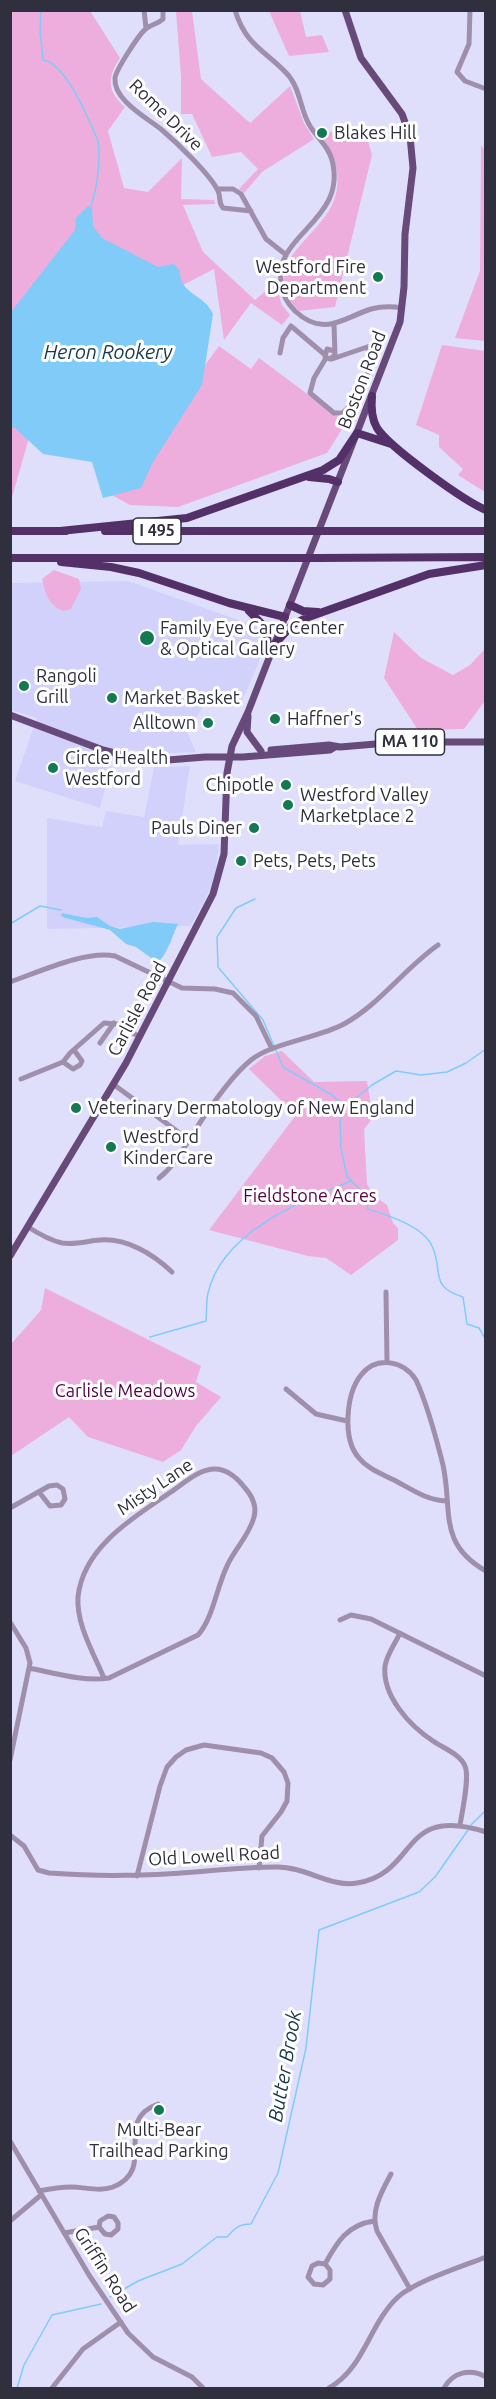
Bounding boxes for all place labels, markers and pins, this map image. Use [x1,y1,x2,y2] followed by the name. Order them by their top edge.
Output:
[334,122,416,144] place label: Blakes Hill
[315,126,329,140] marker: Blakes Hill
[255,256,366,298] place label: Westford Fire Department
[371,270,385,284] marker: Westford Fire Department
[160,617,344,660] place label: Family Eye Care Center & Optical Gallery
[138,629,156,647] marker: Family Eye Care Center & Optical Gallery
[36,665,97,708] place label: Rangoli Grill
[17,679,31,693] marker: Rangoli Grill
[124,687,240,709] place label: Market Basket
[105,691,119,705] marker: Market Basket
[287,708,362,730] place label: Haffner's
[133,712,196,734] place label: Alltown
[268,712,282,726] marker: Haffner's
[201,716,215,730] marker: Alltown
[65,747,168,789] place label: Circle Health Westford
[46,761,60,775] marker: Circle Health Westford
[206,774,274,796] place label: Chipotle
[279,778,293,792] marker: Chipotle
[300,784,428,826] place label: Westford Valley Marketplace 2
[281,798,295,812] marker: Westford Valley Marketplace 2
[151,817,242,839] place label: Pauls Diner
[247,821,261,835] marker: Pauls Diner
[253,850,376,872] place label: Pets, Pets, Pets
[234,854,248,868] marker: Pets, Pets, Pets
[88,1097,415,1119] place label: Veterinary Dermatology of New England
[69,1101,83,1115] marker: Veterinary Dermatology of New England
[123,1126,213,1168] place label: Westford KinderCare
[104,1140,118,1154] marker: Westford KinderCare
[152,2103,166,2117] marker: Multi-Bear Trailhead Parking
[89,2119,229,2162] place label: Multi-Bear Trailhead Parking

